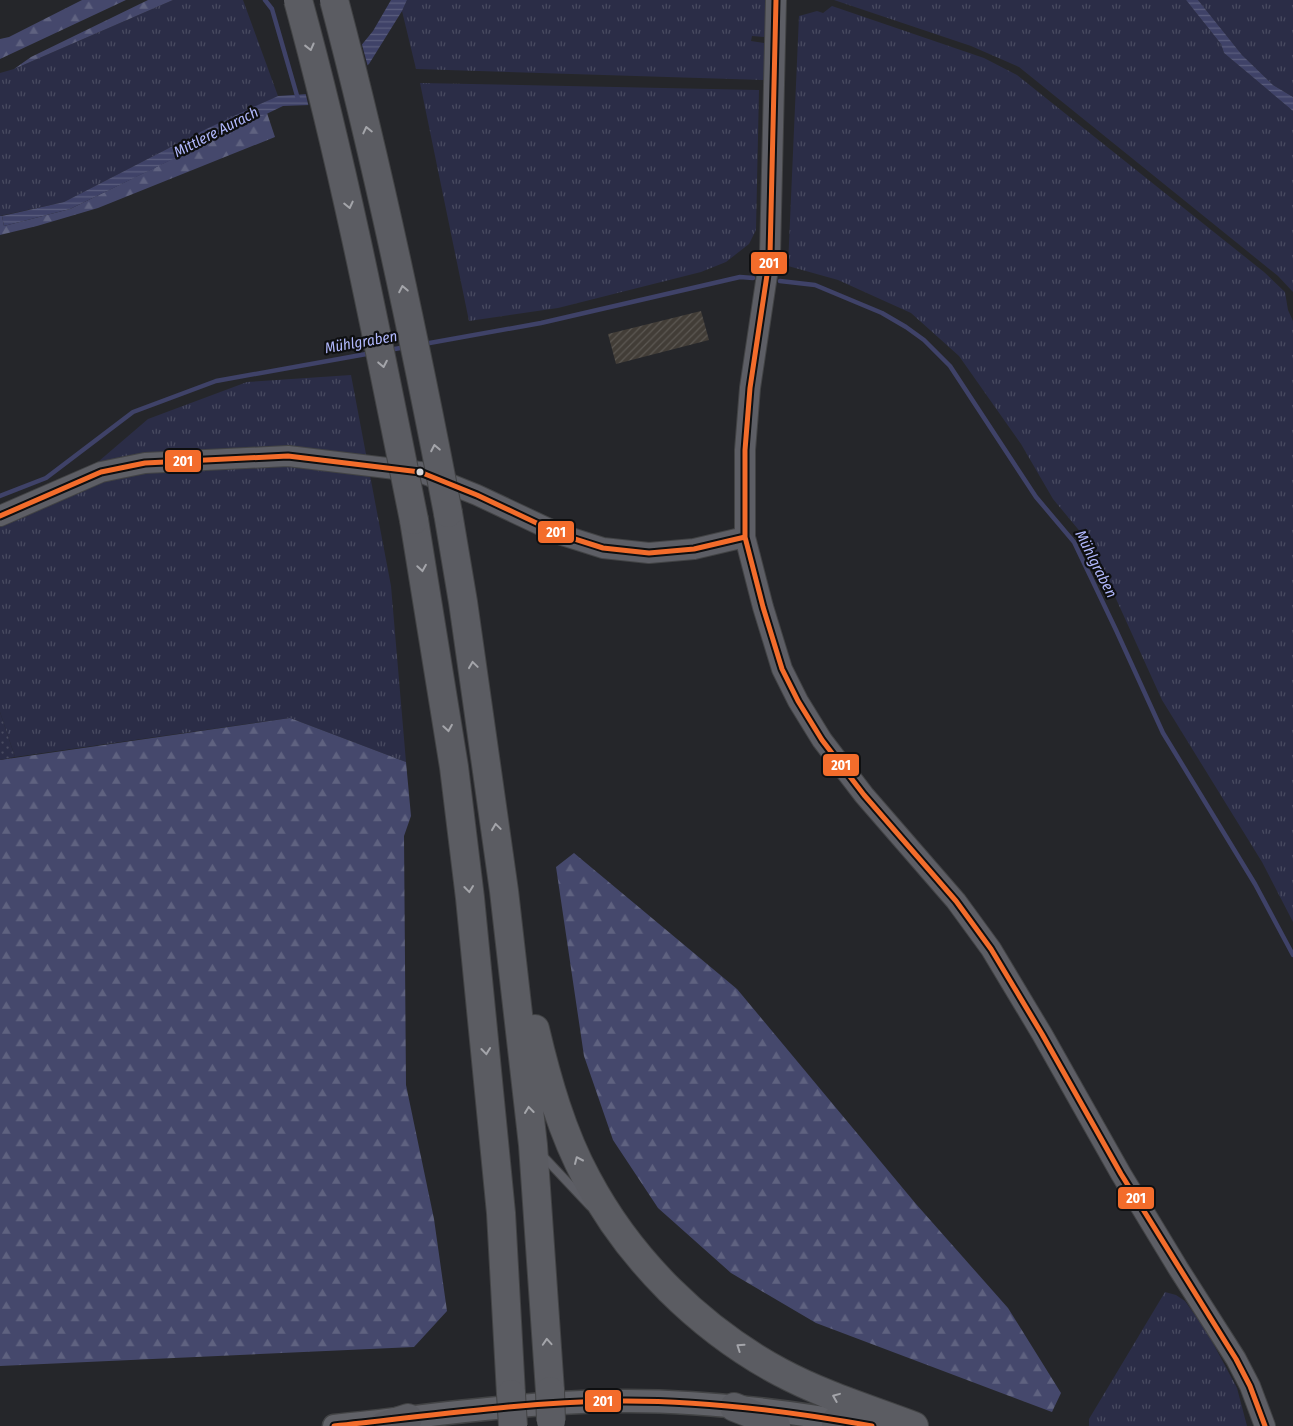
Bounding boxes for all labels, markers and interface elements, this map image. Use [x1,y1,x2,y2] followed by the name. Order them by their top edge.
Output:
[304,43,315,52] one-way arrow
[171,103,261,161] water label: Mittlere Aurach
[362,126,373,135] one-way arrow
[343,201,354,210] one-way arrow
[750,251,788,275] line badge: 201
[758,255,779,272] text: 201
[398,285,409,293] one-way arrow
[323,327,399,357] water label: Mühlgraben
[377,359,387,368] one-way arrow
[430,444,441,453] one-way arrow
[164,449,202,473] line badge: 201
[172,453,193,470] text: 201
[415,467,425,477] unlabelled marker
[537,520,575,544] line badge: 201
[545,524,566,541] text: 201
[1071,527,1121,601] water label: Mühlgraben
[416,563,426,572] one-way arrow
[468,661,478,669] one-way arrow
[442,724,452,733] one-way arrow
[822,753,860,777] line badge: 201
[830,757,851,774] text: 201
[491,823,502,831] one-way arrow
[463,886,474,894] one-way arrow
[480,1047,491,1055] one-way arrow
[524,1106,535,1114] one-way arrow
[574,1156,585,1165] one-way arrow
[1117,1186,1155,1210] line badge: 201
[1125,1190,1146,1207] text: 201
[542,1338,553,1346] one-way arrow
[736,1344,745,1353] one-way arrow
[584,1389,622,1413] line badge: 201
[832,1392,840,1402] one-way arrow
[592,1393,613,1410] text: 201

